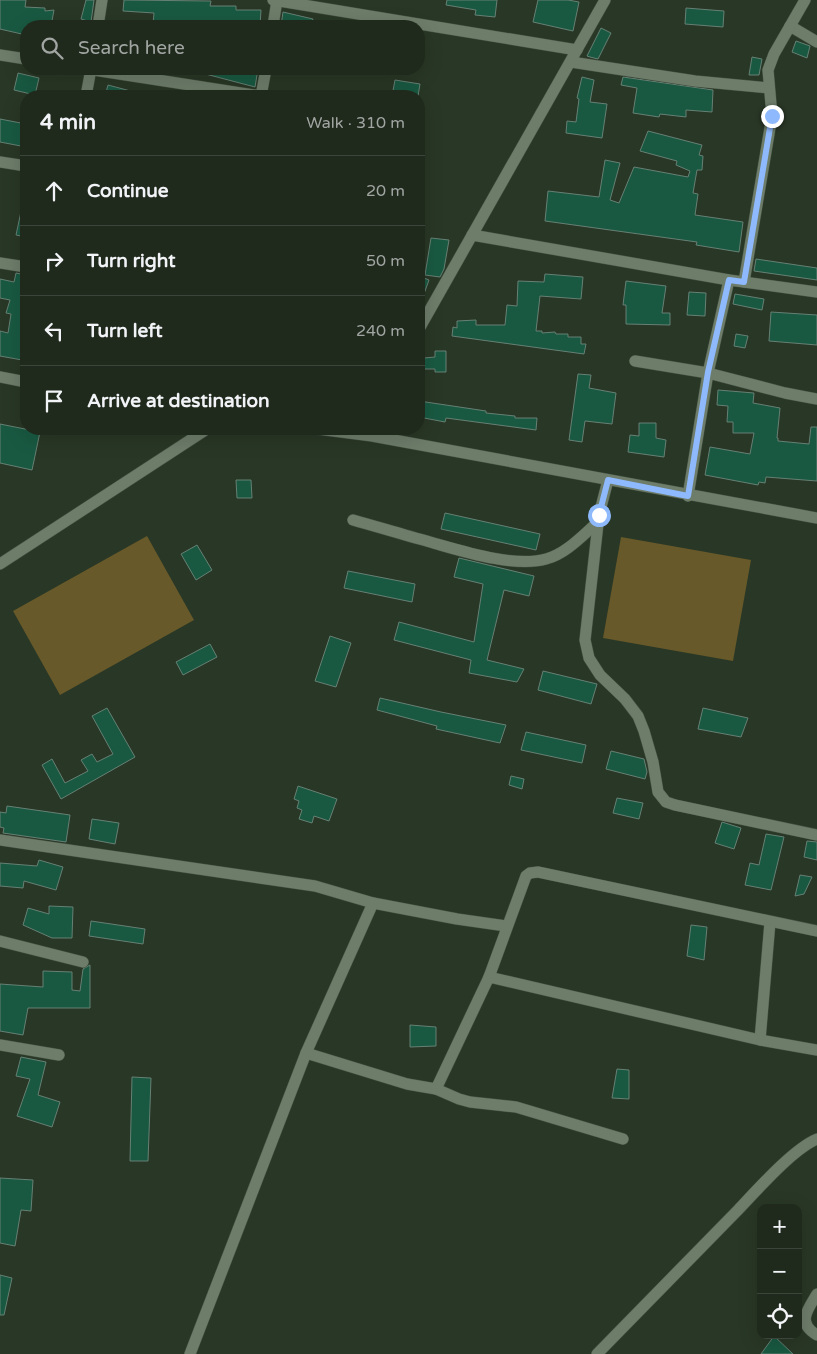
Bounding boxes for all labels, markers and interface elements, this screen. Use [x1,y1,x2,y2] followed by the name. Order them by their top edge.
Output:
[20,20,425,75] search box
[38,34,66,62] icon: search
[78,37,185,59] text: Search here
[761,105,784,128] route end
[40,110,96,135] text: 4 min
[306,113,405,133] text: Walk · 310 m
[40,177,68,205] icon: ahead
[87,180,169,202] text: Continue
[366,181,405,201] text: 20 m
[40,247,68,275] icon: right
[87,250,175,272] text: Turn right
[366,251,405,271] text: 50 m
[40,317,68,345] icon: left
[87,320,163,342] text: Turn left
[356,321,405,341] text: 240 m
[40,387,68,415] icon: arrive
[87,390,270,412] text: Arrive at destination
[588,504,611,527] route start
[757,1204,802,1339] map controls
[757,1204,802,1249] button: +
[757,1249,802,1294] button: −
[757,1294,802,1339] button: locate

